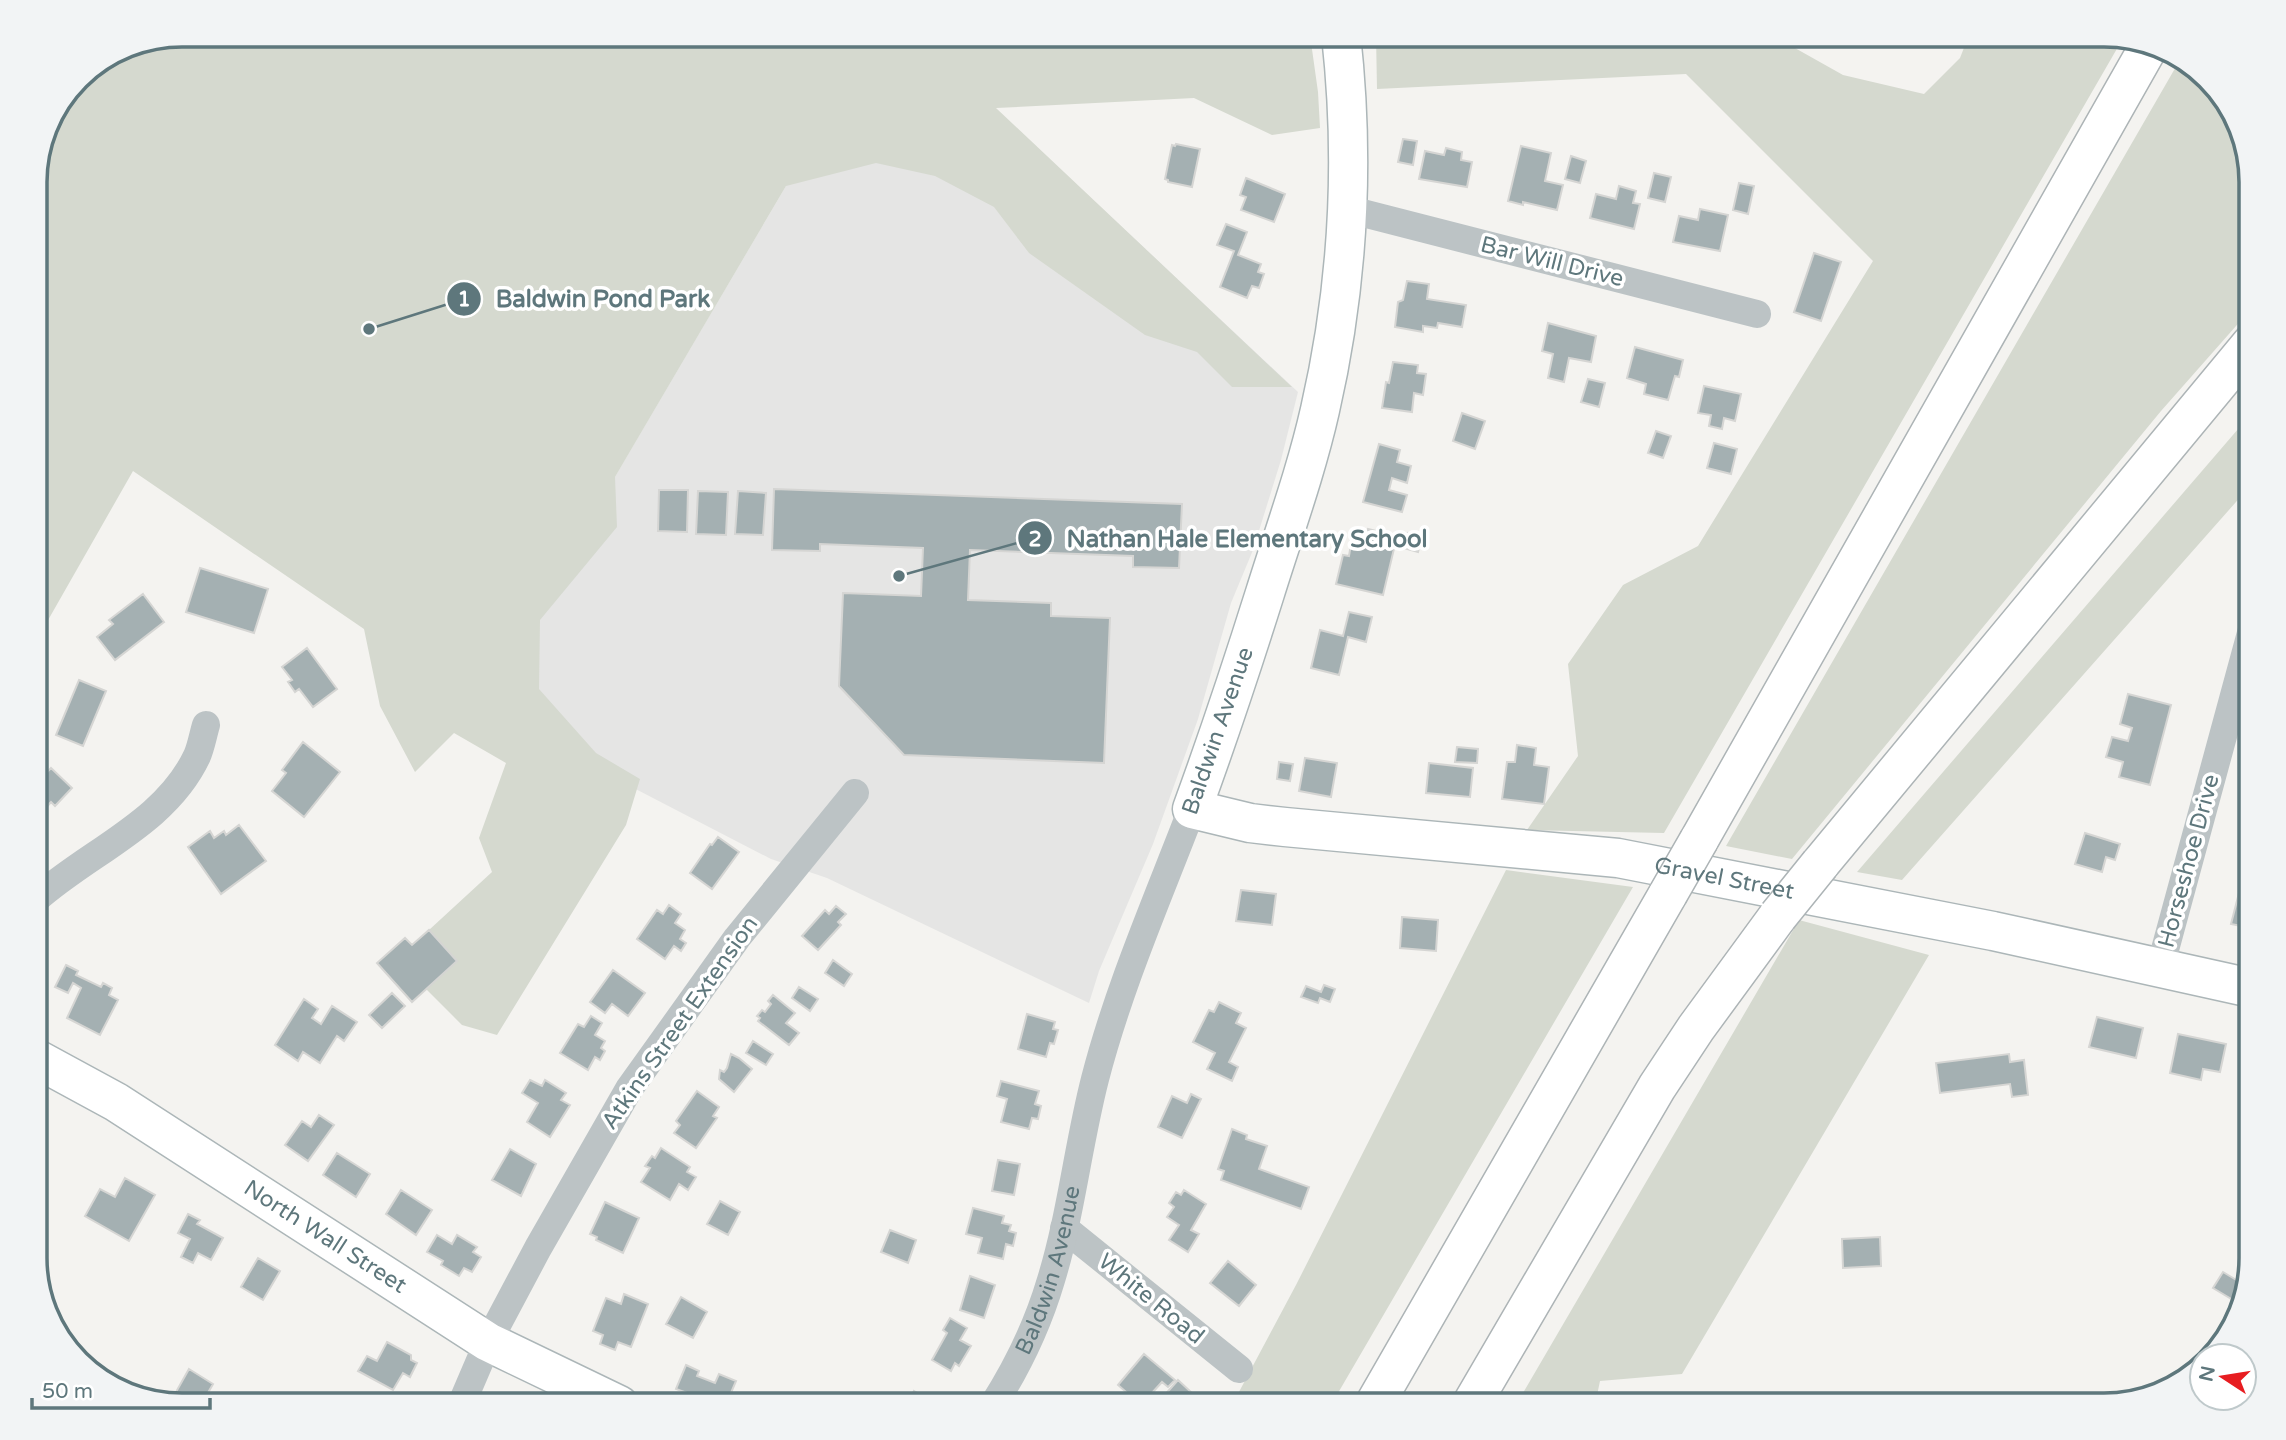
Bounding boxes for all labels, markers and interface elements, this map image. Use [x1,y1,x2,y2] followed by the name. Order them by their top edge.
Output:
[1478,231,1626,293] street label: Bar Will Drive
[447,276,724,321] callout: Baldwin Pond Park
[496,285,710,314] text: Baldwin Pond Park
[457,287,471,312] text: 1
[1018,516,1442,561] callout: Nathan Hale Elementary School
[1066,525,1428,554] text: Nathan Hale Elementary School
[1028,527,1042,552] text: 2
[1176,644,1260,818] street label: Baldwin Avenue
[2152,771,2226,951] street label: Horseshoe Drive
[1652,851,1797,906] street label: Gravel Street
[596,911,764,1135] street label: Atkins Street Extension
[238,1174,412,1300] street label: North Wall Street
[1010,1183,1087,1359] street label: Baldwin Avenue
[1092,1248,1210,1350] street label: White Road
[2188,1342,2258,1412] north arrow
[2195,1364,2220,1383] text: N
[32,1366,210,1410] scale bar
[42,1379,93,1404] text: 50 m

